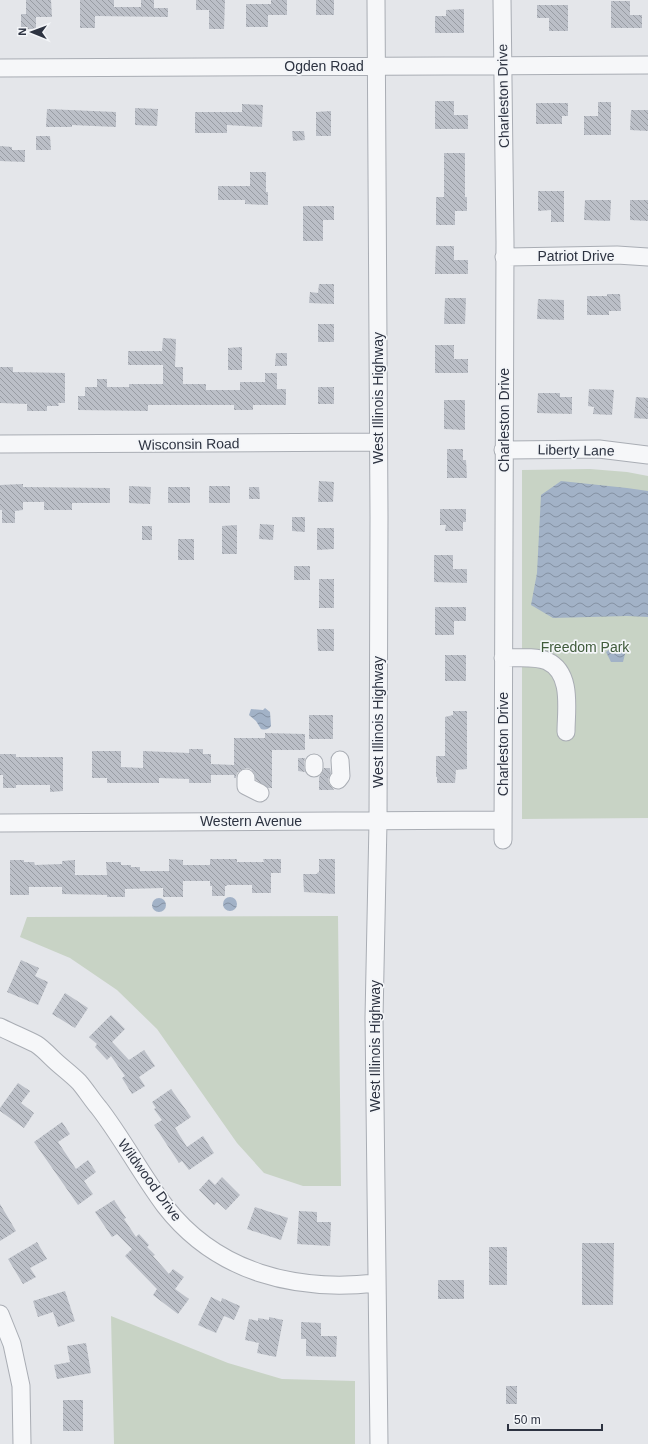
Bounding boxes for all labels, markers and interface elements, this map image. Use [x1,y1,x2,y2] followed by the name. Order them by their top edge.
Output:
[12,12,52,52] north arrow
[16,28,28,36] text: N
[494,44,512,148] street label: Charleston Drive
[284,58,364,74] street label: Ogden Road
[537,248,615,264] street label: Patriot Drive
[370,332,386,464] street label: West Illinois Highway
[496,368,512,472] street label: Charleston Drive
[138,435,240,453] street label: Wisconsin Road
[537,441,615,459] street label: Liberty Lane
[541,639,630,655] park label: Freedom Park
[370,656,386,788] street label: West Illinois Highway
[495,692,511,796] street label: Charleston Drive
[200,813,302,829] street label: Western Avenue
[367,980,383,1112] street label: West Illinois Highway
[115,1136,185,1224] street label: Wildwood Drive
[508,1406,602,1432] scale bar
[514,1413,541,1427] text: 50 m

